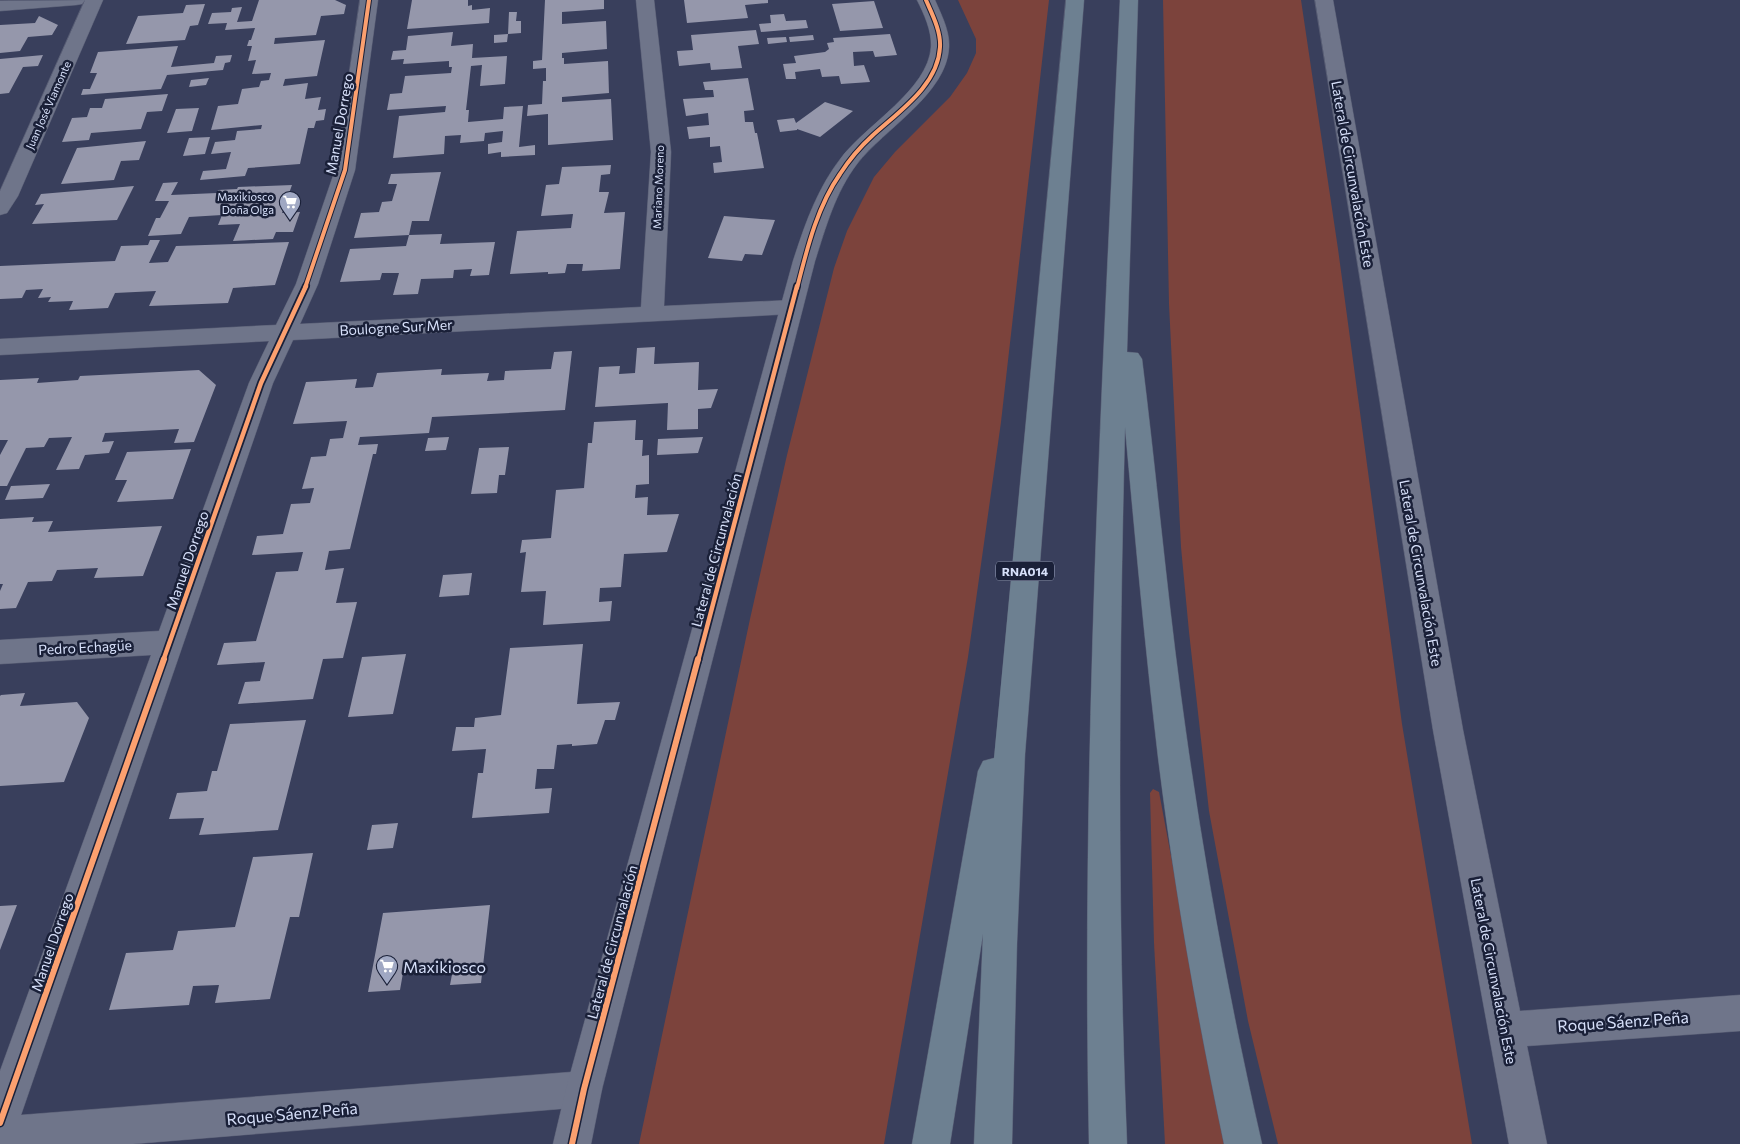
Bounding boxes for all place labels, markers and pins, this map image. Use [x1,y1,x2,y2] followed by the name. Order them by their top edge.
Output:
[217,190,274,216] place label: Maxikiosco Doña Olga
[278,190,302,221] supermarket icon: Maxikiosco Doña Olga
[375,954,399,985] supermarket icon: Maxikiosco
[403,957,486,976] place label: Maxikiosco

